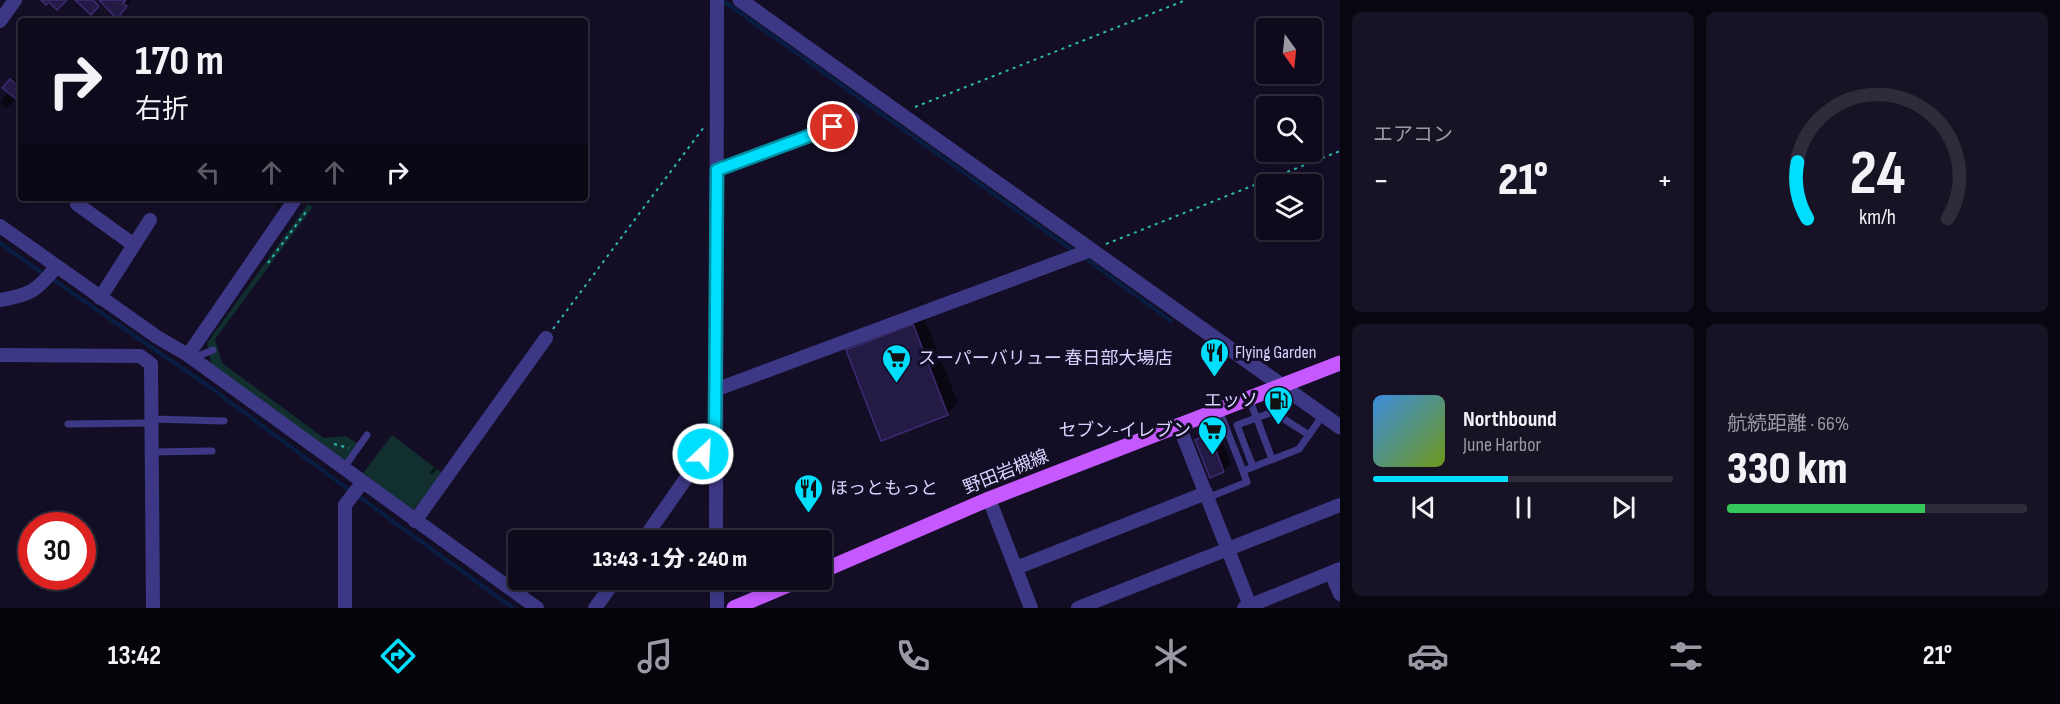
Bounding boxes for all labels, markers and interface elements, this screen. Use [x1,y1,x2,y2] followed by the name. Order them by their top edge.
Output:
[1256,18,1322,84] north arrow
[1256,18,1322,240] map controls
[135,36,224,87] text: 170 m
[36,42,114,120] icon: right
[135,94,189,126] text: 右折
[1256,96,1322,162] button: search
[807,101,858,152] pin
[816,110,849,143] icon: arrive
[1373,123,1453,147] text: エアコン
[1849,137,1905,212] text: 24
[1498,153,1548,208] text: 21°
[192,156,225,189] icon: left
[255,156,288,189] icon: ahead
[318,156,351,189] icon: ahead
[381,156,414,189] icon: right
[1373,161,1389,201] text: −
[1657,161,1673,201] text: +
[1256,174,1322,240] button: layers
[1858,205,1896,230] text: km/h
[1198,336,1230,378] restaurant icon: Flying Garden
[881,342,913,384] supermarket icon: スーパーバリュー 春日部大場店
[1235,342,1316,363] place label: Flying Garden
[918,348,1173,369] place label: スーパーバリュー 春日部大場店
[1263,384,1295,426] fuel station icon: エッソ
[1204,390,1258,411] place label: エッソ
[1463,406,1557,433] text: Northbound
[1727,412,1849,436] text: 航続距離 · 66%
[1196,414,1228,456] supermarket icon: セブン-イレブン
[1058,420,1191,441] place label: セブン-イレブン
[671,422,735,486] position arrow
[1463,433,1541,457] text: June Harbor
[1727,442,1848,497] text: 330 km
[960,445,1052,499] street label: 野田岩槻線
[793,472,825,514] restaurant icon: ほっともっと
[830,478,938,499] place label: ほっともっと
[1407,491,1440,524] icon: previous
[1507,491,1540,524] icon: pause
[1607,491,1640,524] icon: next
[18,512,96,590] speed limit sign: 30
[593,546,747,573] text: 13:43 · 1 分 · 240 m
[377,635,419,677] icon: directions
[634,635,676,677] icon: music
[892,635,934,677] icon: phone
[1150,635,1192,677] icon: climate
[1407,635,1449,677] icon: car
[1665,635,1707,677] icon: filters
[108,640,161,672] text: 13:42
[1923,640,1952,672] text: 21°

